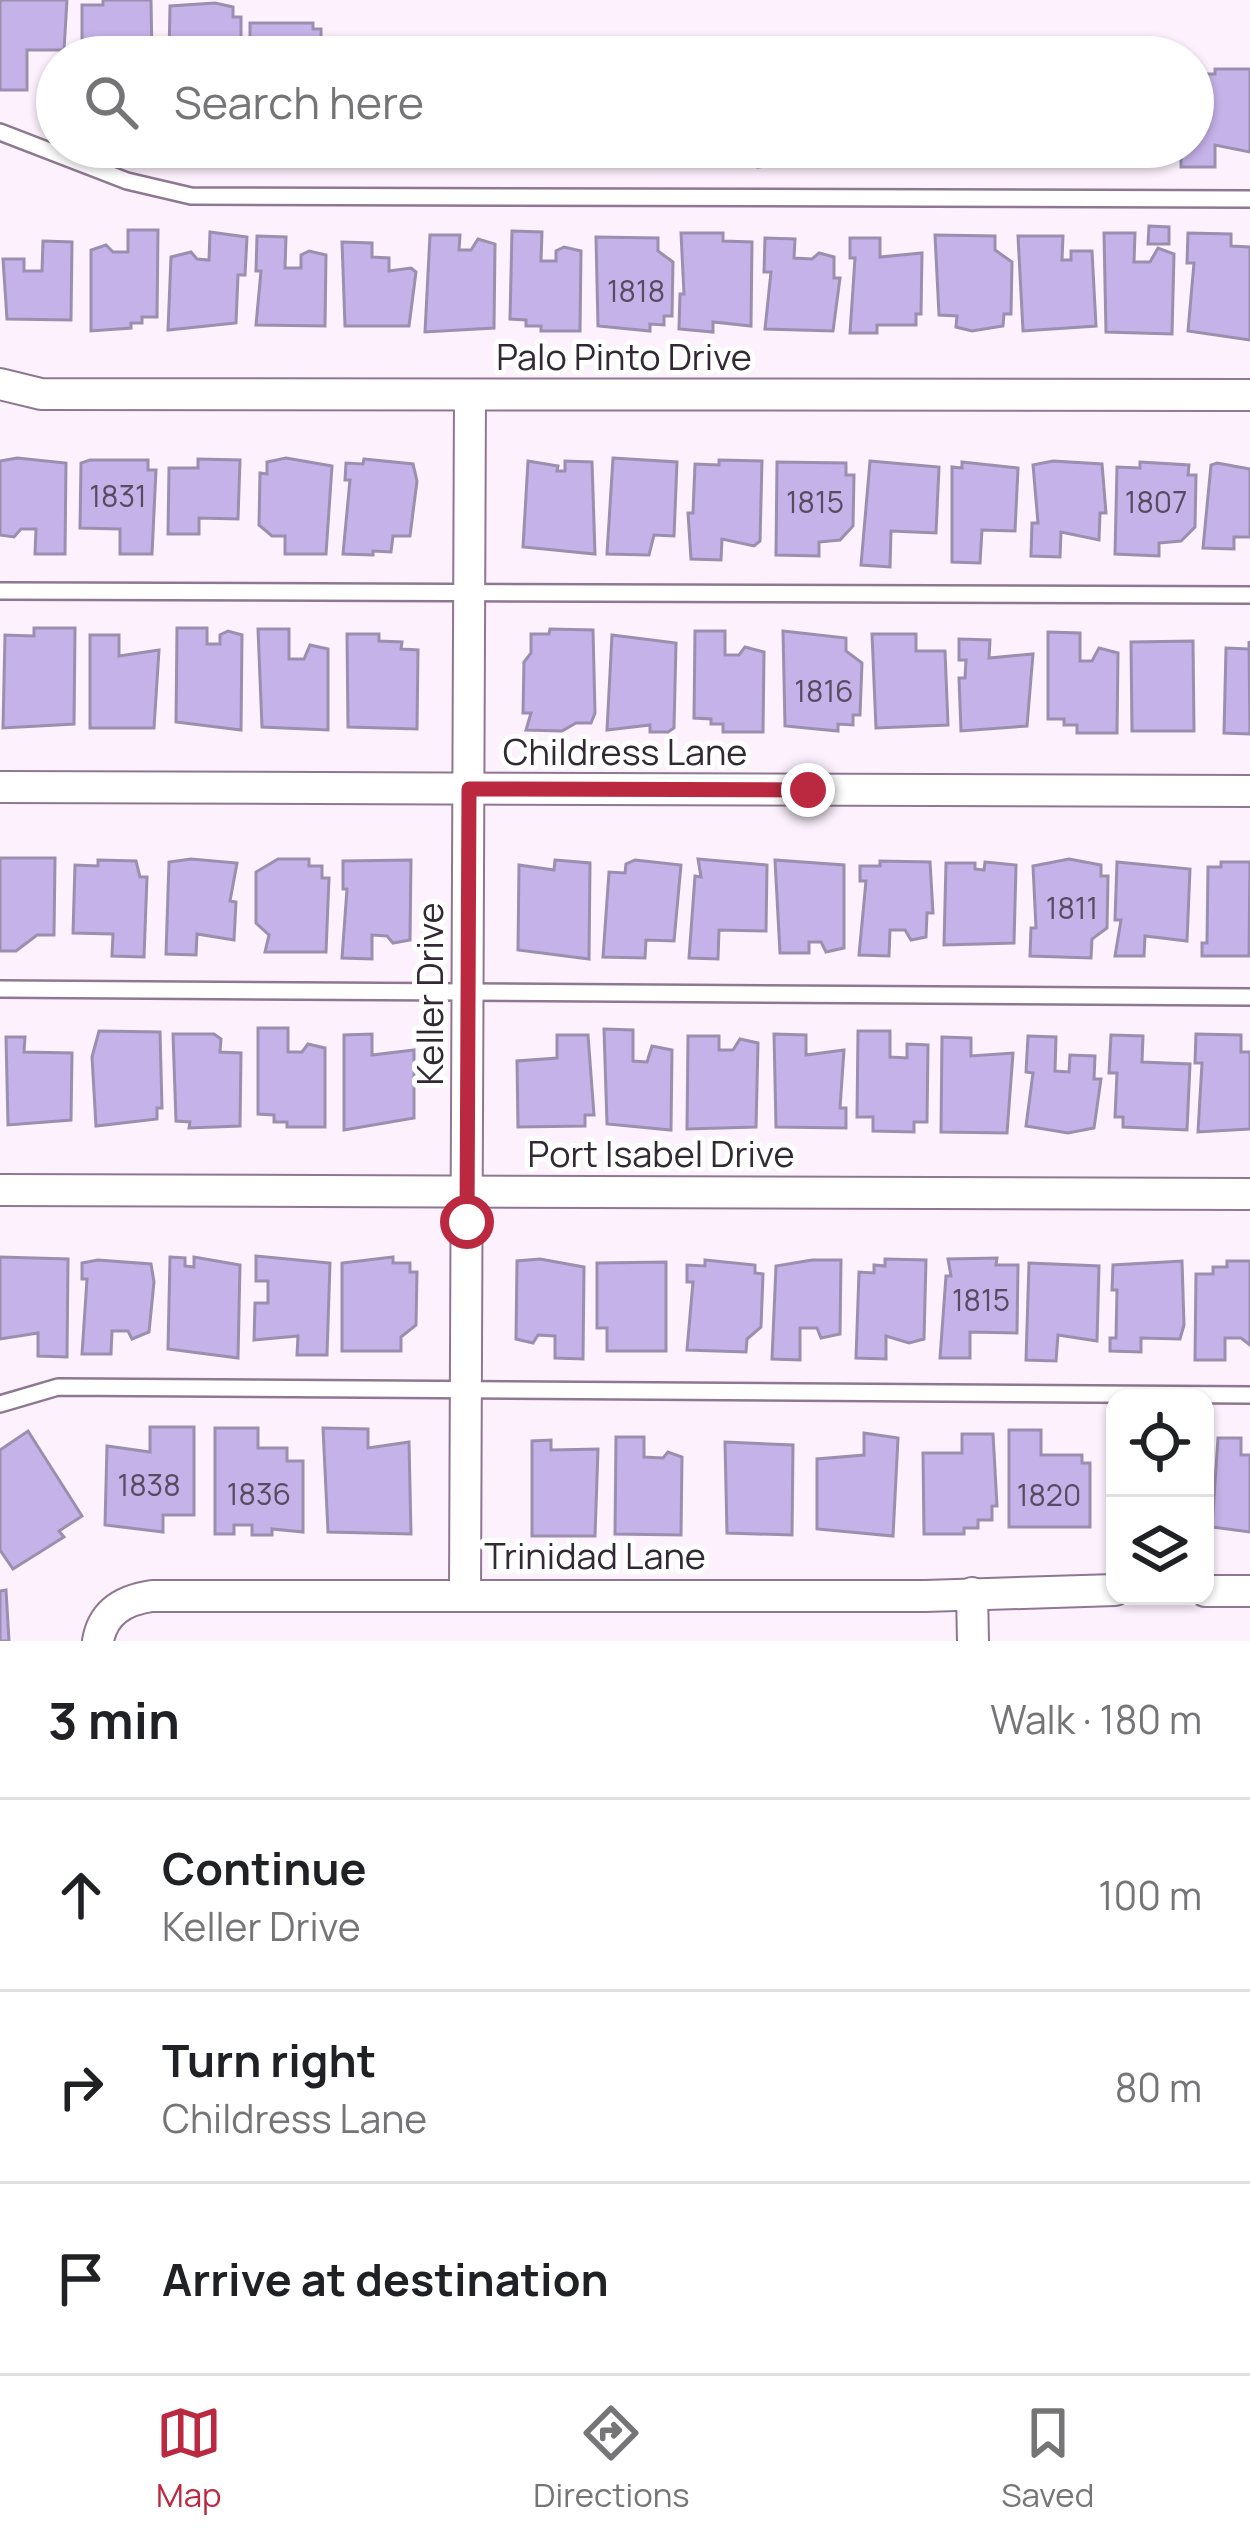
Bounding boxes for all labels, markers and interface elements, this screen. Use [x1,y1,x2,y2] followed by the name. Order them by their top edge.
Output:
[36,36,1214,168] search box
[78,69,144,135] icon: search
[174,71,424,133] text: Search here
[607,270,665,311] house number: 1818
[496,332,752,381] street label: Palo Pinto Drive
[89,475,147,516] house number: 1831
[786,481,844,522] house number: 1815
[1125,481,1187,522] house number: 1807
[794,670,854,711] house number: 1816
[503,727,747,776] street label: Childress Lane
[781,763,835,817] route end
[1046,887,1098,928] house number: 1811
[405,902,454,1086] street label: Keller Drive
[528,1129,794,1178] street label: Port Isabel Drive
[440,1195,494,1249] route start
[952,1279,1010,1320] house number: 1815
[1106,1389,1214,1605] map controls
[1106,1389,1214,1497] button: locate
[117,1464,181,1505] house number: 1838
[227,1473,291,1514] house number: 1836
[1017,1474,1081,1515] house number: 1820
[1106,1497,1214,1605] button: layers
[484,1531,706,1580] street label: Trinidad Lane
[48,1685,180,1754] text: 3 min
[990,1692,1202,1746] text: Walk · 180 m
[162,1837,367,1899] text: Continue
[48,1862,114,1928] icon: ahead
[1098,1868,1202,1922] text: 100 m
[162,1899,360,1953] text: Keller Drive
[162,2029,376,2091] text: Turn right
[48,2054,114,2120] icon: right
[1115,2060,1202,2114] text: 80 m
[162,2091,427,2145] text: Childress Lane
[48,2246,114,2312] icon: arrive
[162,2248,609,2310] text: Arrive at destination
[156,2400,222,2517] tab: Map
[533,2400,690,2517] tab: Directions
[1001,2400,1094,2517] tab: Saved

